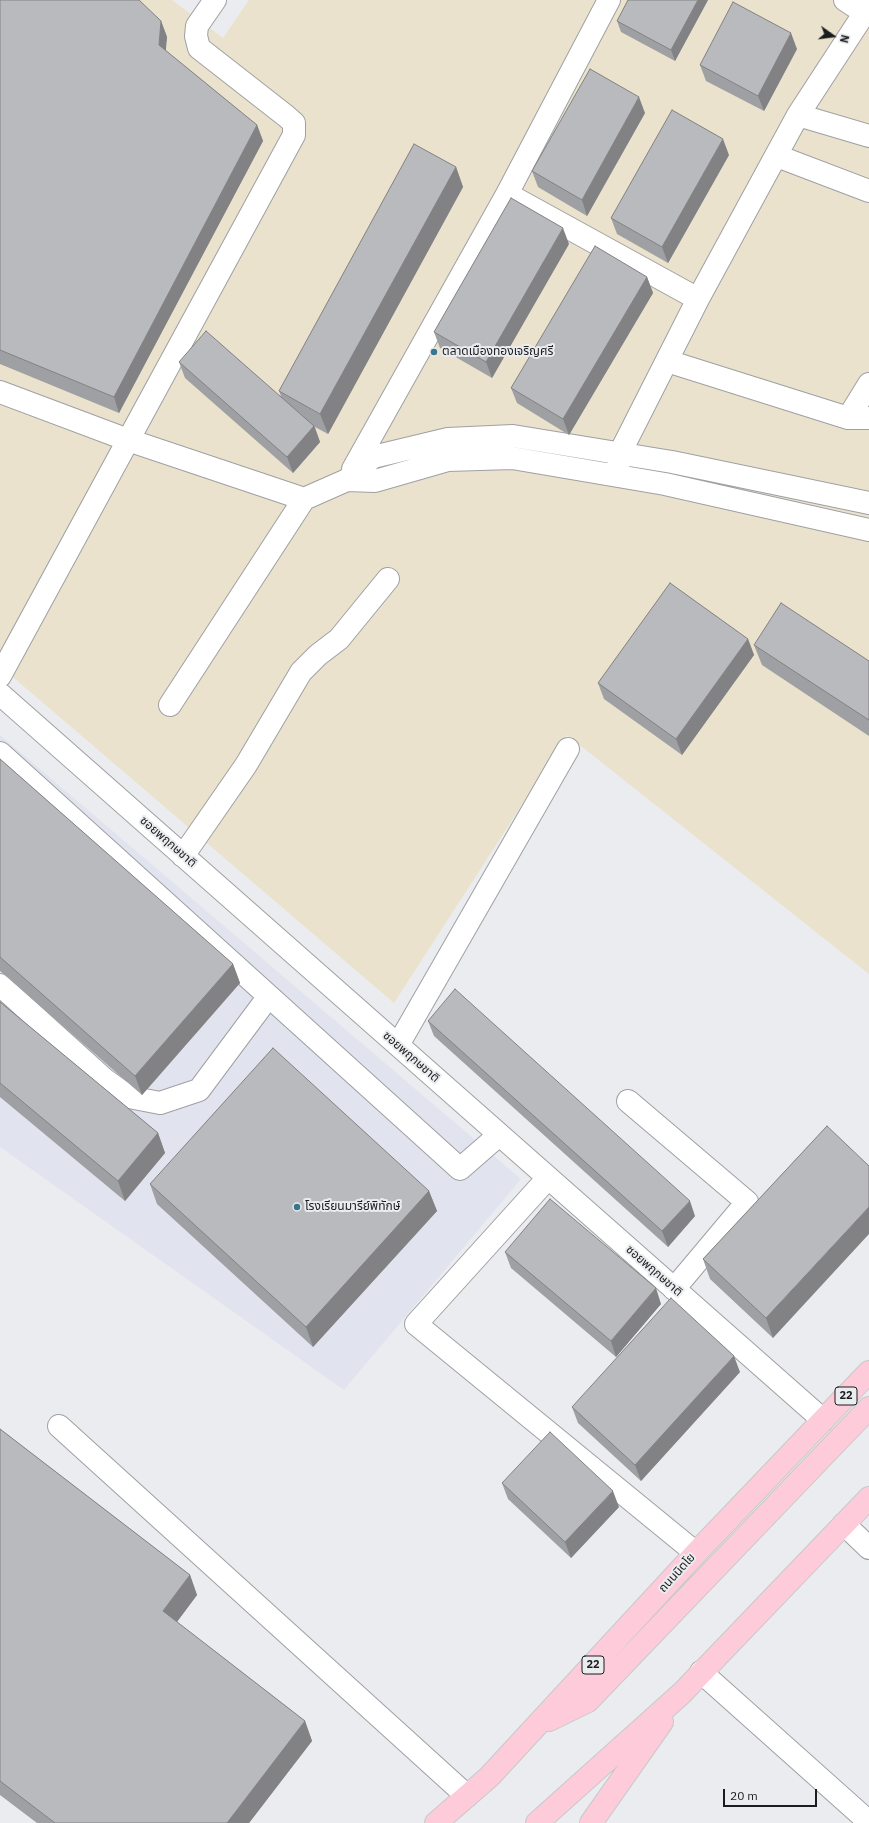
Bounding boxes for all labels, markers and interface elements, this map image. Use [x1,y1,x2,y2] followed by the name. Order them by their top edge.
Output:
[813,16,853,56] north arrow
[837,33,852,44] text: N
[442,345,553,359] place label: ตลาดเมืองทองเจริญศรี
[429,347,439,357] marker: ตลาดเมืองทองเจริญศรี
[137,814,199,870] street label: ซอยพฤกษชาติ
[380,1029,442,1085] street label: ซอยพฤกษชาติ
[305,1200,400,1214] place label: โรงเรียนมารีย์พิทักษ์
[292,1202,302,1212] marker: โรงเรียนมารีย์พิทักษ์
[623,1243,685,1299] street label: ซอยพฤกษชาติ
[835,1387,857,1405] road number: 22
[656,1551,698,1595] street label: ถนนนิตโย
[582,1656,604,1674] road number: 22
[725,1781,819,1807] scale bar
[730,1788,758,1803] text: 20 m

